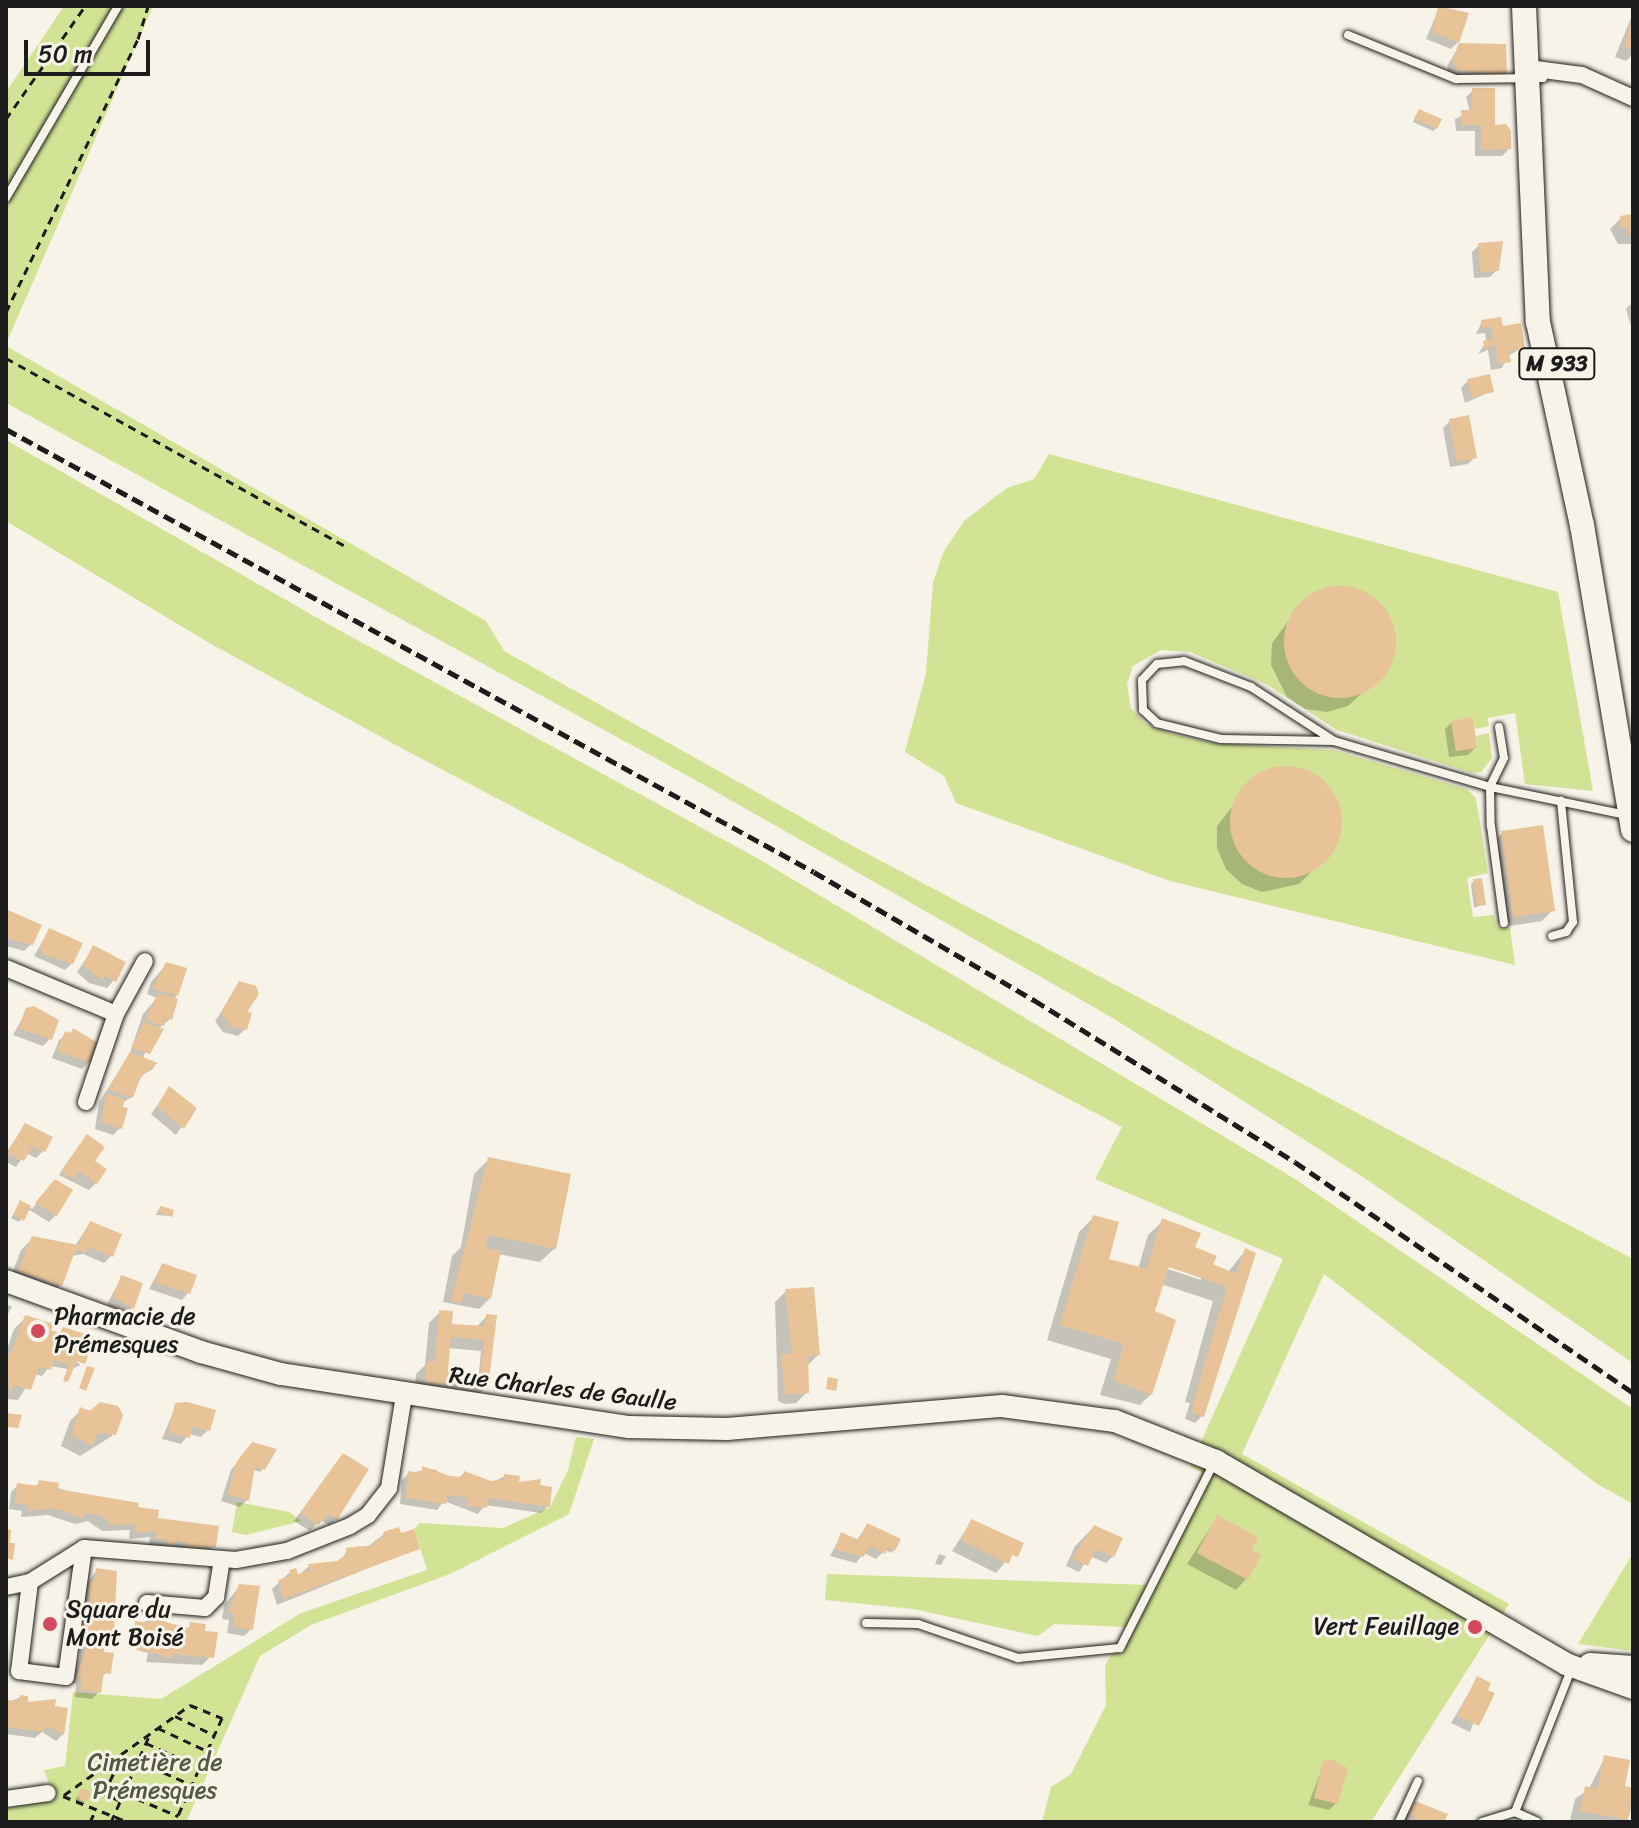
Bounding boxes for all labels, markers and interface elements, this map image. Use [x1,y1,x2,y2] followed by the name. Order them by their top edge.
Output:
[28,24,154,74] scale bar
[38,33,93,75] text: 50 m
[1517,346,1597,382] road number: M 933
[54,1303,196,1359] place label: Pharmacie de Prémesques
[29,1322,47,1340] marker: Pharmacie de Prémesques
[448,1361,678,1417] street label: Rue Charles de Gaulle
[66,1596,185,1652] place label: Square du Mont Boisé
[1313,1613,1459,1641] place label: Vert Feuillage
[41,1615,59,1633] marker: Square du Mont Boisé
[1466,1618,1484,1636] marker: Vert Feuillage
[87,1749,223,1805] park label: Cimetière de Prémesques

